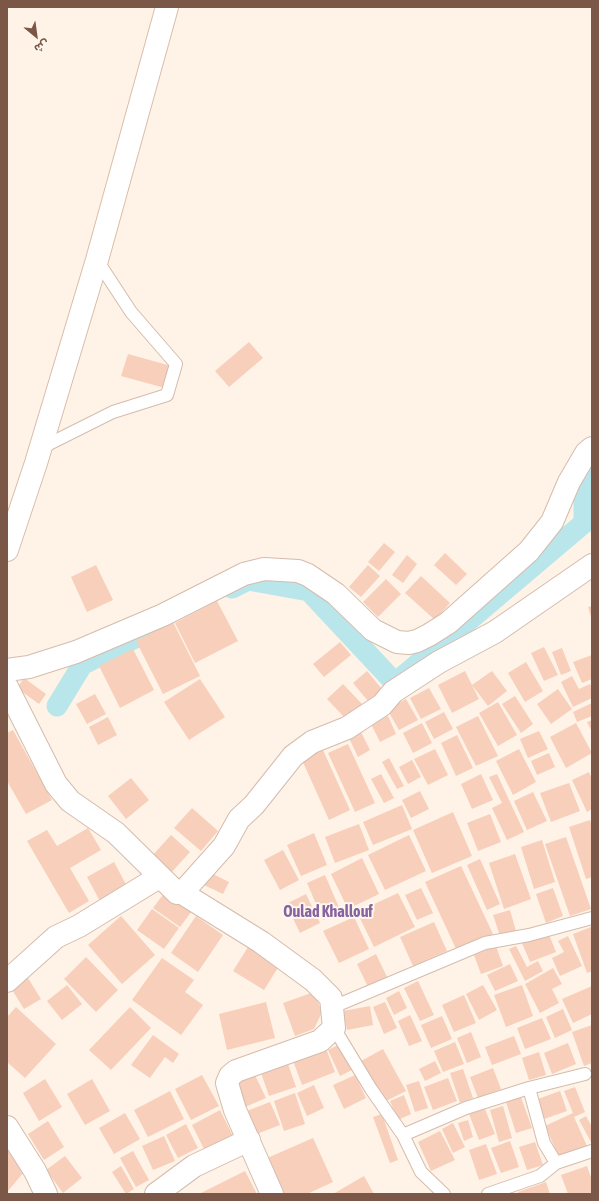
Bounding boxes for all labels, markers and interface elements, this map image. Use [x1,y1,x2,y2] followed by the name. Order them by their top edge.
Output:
[16,16,56,56] north arrow
[32,38,51,55] text: ش
[283,902,373,922] district label: Oulad Khallouf

